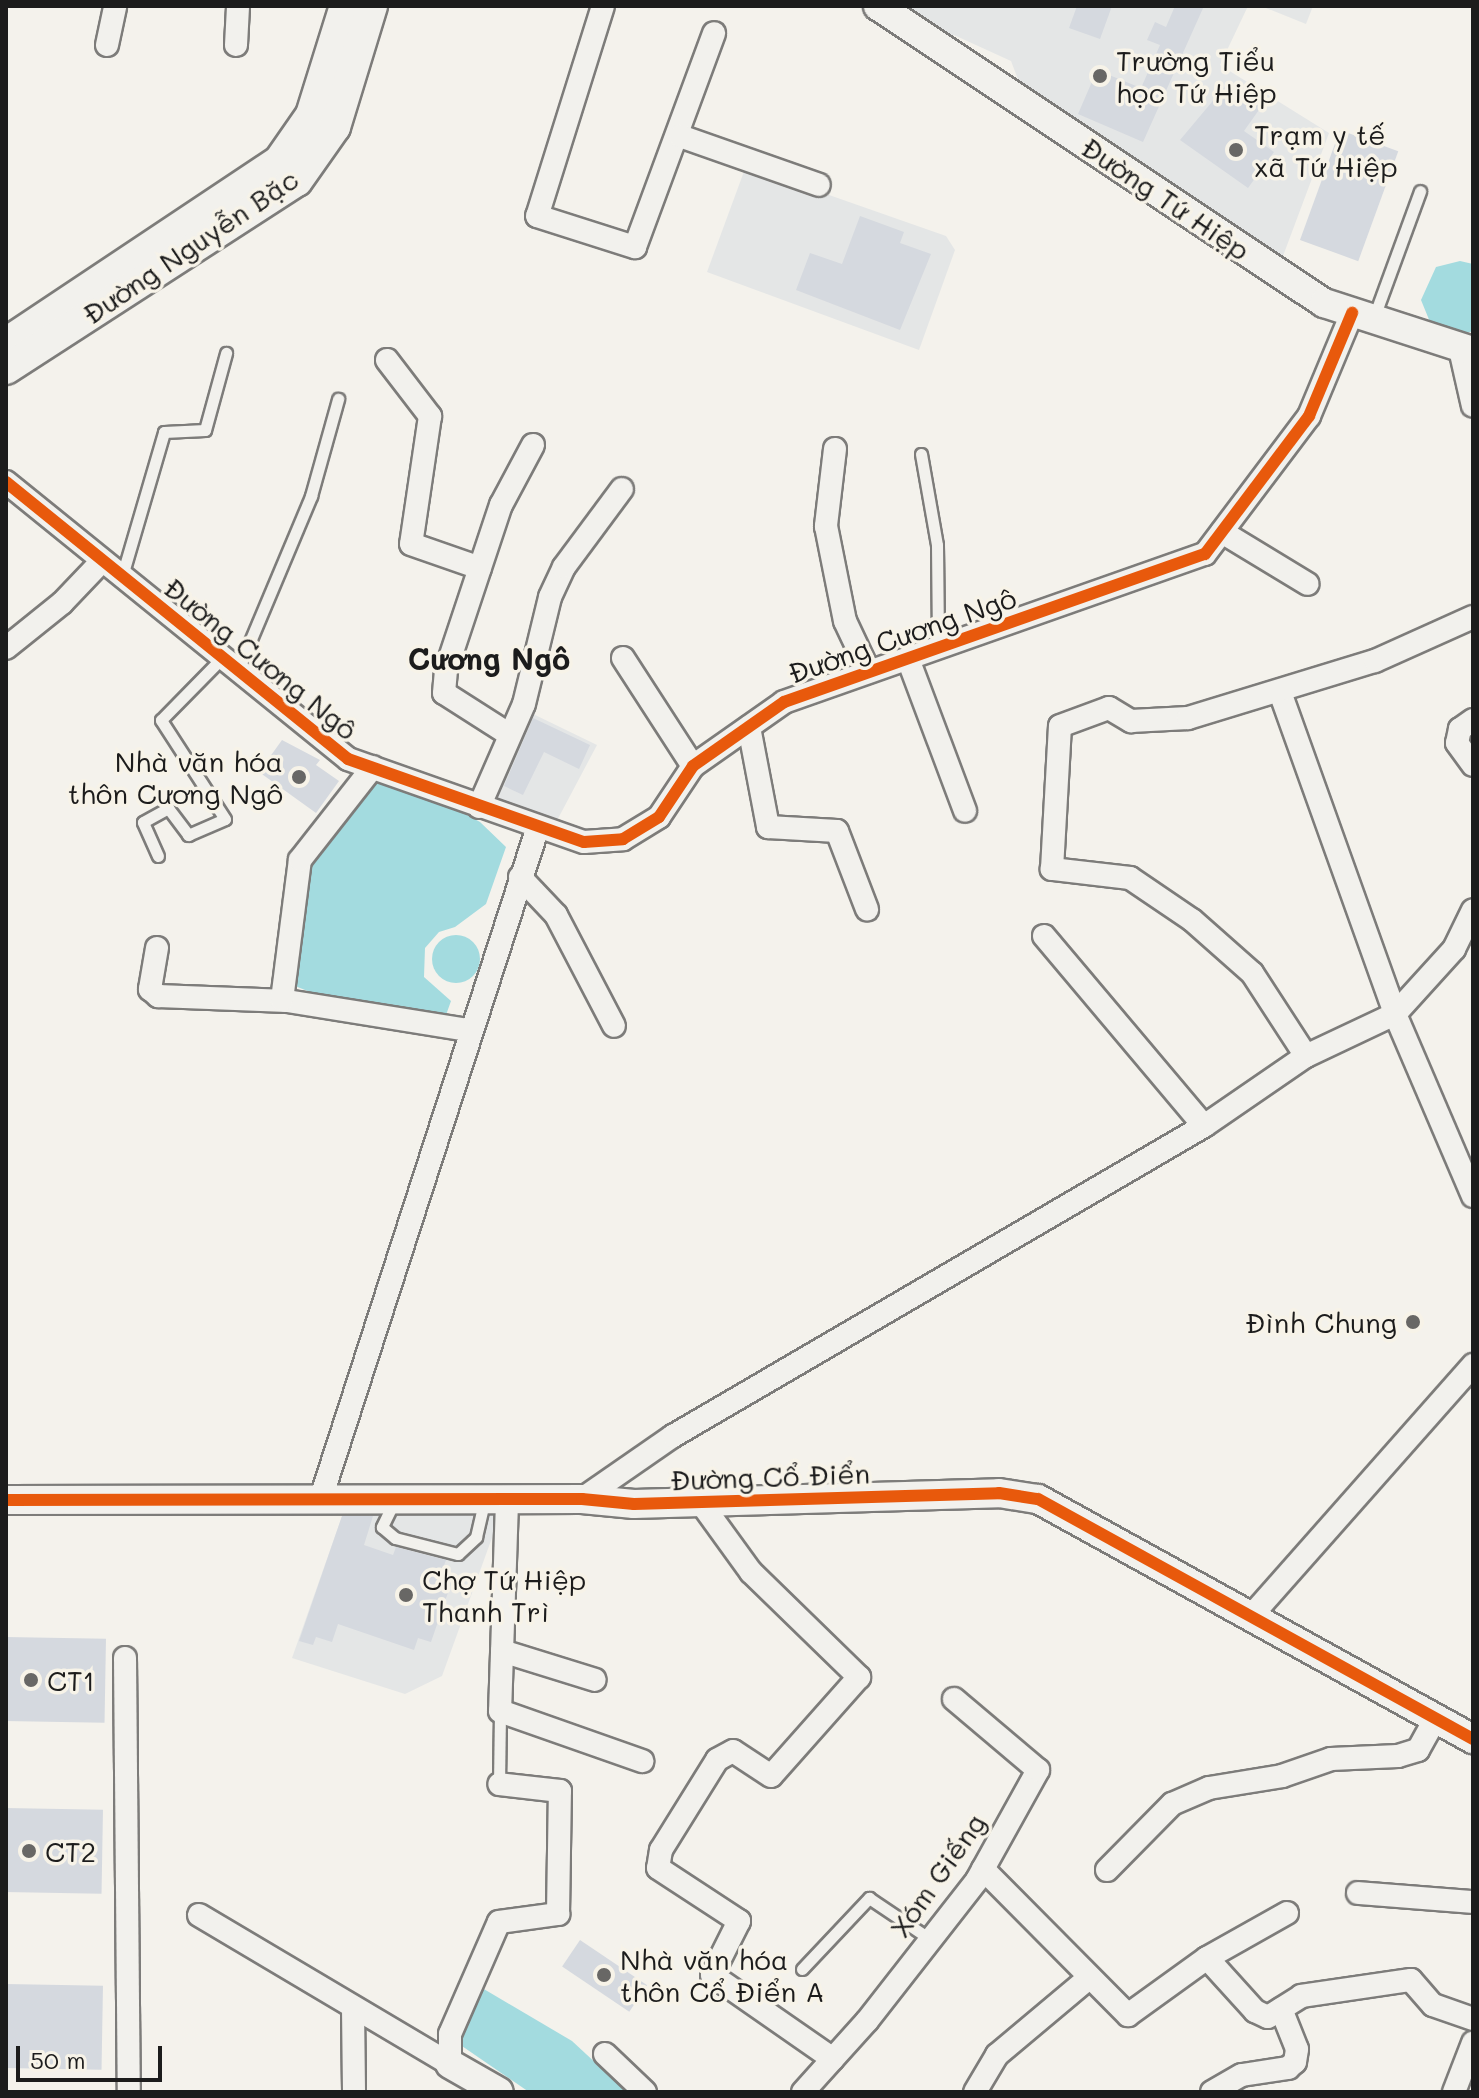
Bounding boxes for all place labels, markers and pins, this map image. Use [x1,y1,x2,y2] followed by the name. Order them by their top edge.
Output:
[1116,43,1277,109] place label: Trường Tiểu học Tứ Hiệp
[1091,67,1109,85] marker: Trường Tiểu học Tứ Hiệp
[1254,117,1398,183] place label: Trạm y tế xã Tứ Hiệp
[1225,139,1247,161] marker: Trạm y tế xã Tứ Hiệp
[68,744,283,810] place label: Nhà văn hóa thôn Cương Ngô
[290,768,308,786] marker: Nhà văn hóa thôn Cương Ngô
[1245,1305,1397,1339] place label: Đình Chung
[1404,1313,1422,1331] marker: Đình Chung
[422,1562,586,1628] place label: Chợ Tứ Hiệp Thanh Trì
[397,1586,415,1604] marker: Chợ Tứ Hiệp Thanh Trì
[47,1663,95,1697] place label: CT1
[22,1671,40,1689] marker: CT1
[45,1834,96,1868] place label: CT2
[20,1842,38,1860] marker: CT2
[620,1942,825,2008] place label: Nhà văn hóa thôn Cổ Điển A
[595,1966,613,1984] marker: Nhà văn hóa thôn Cổ Điển A

